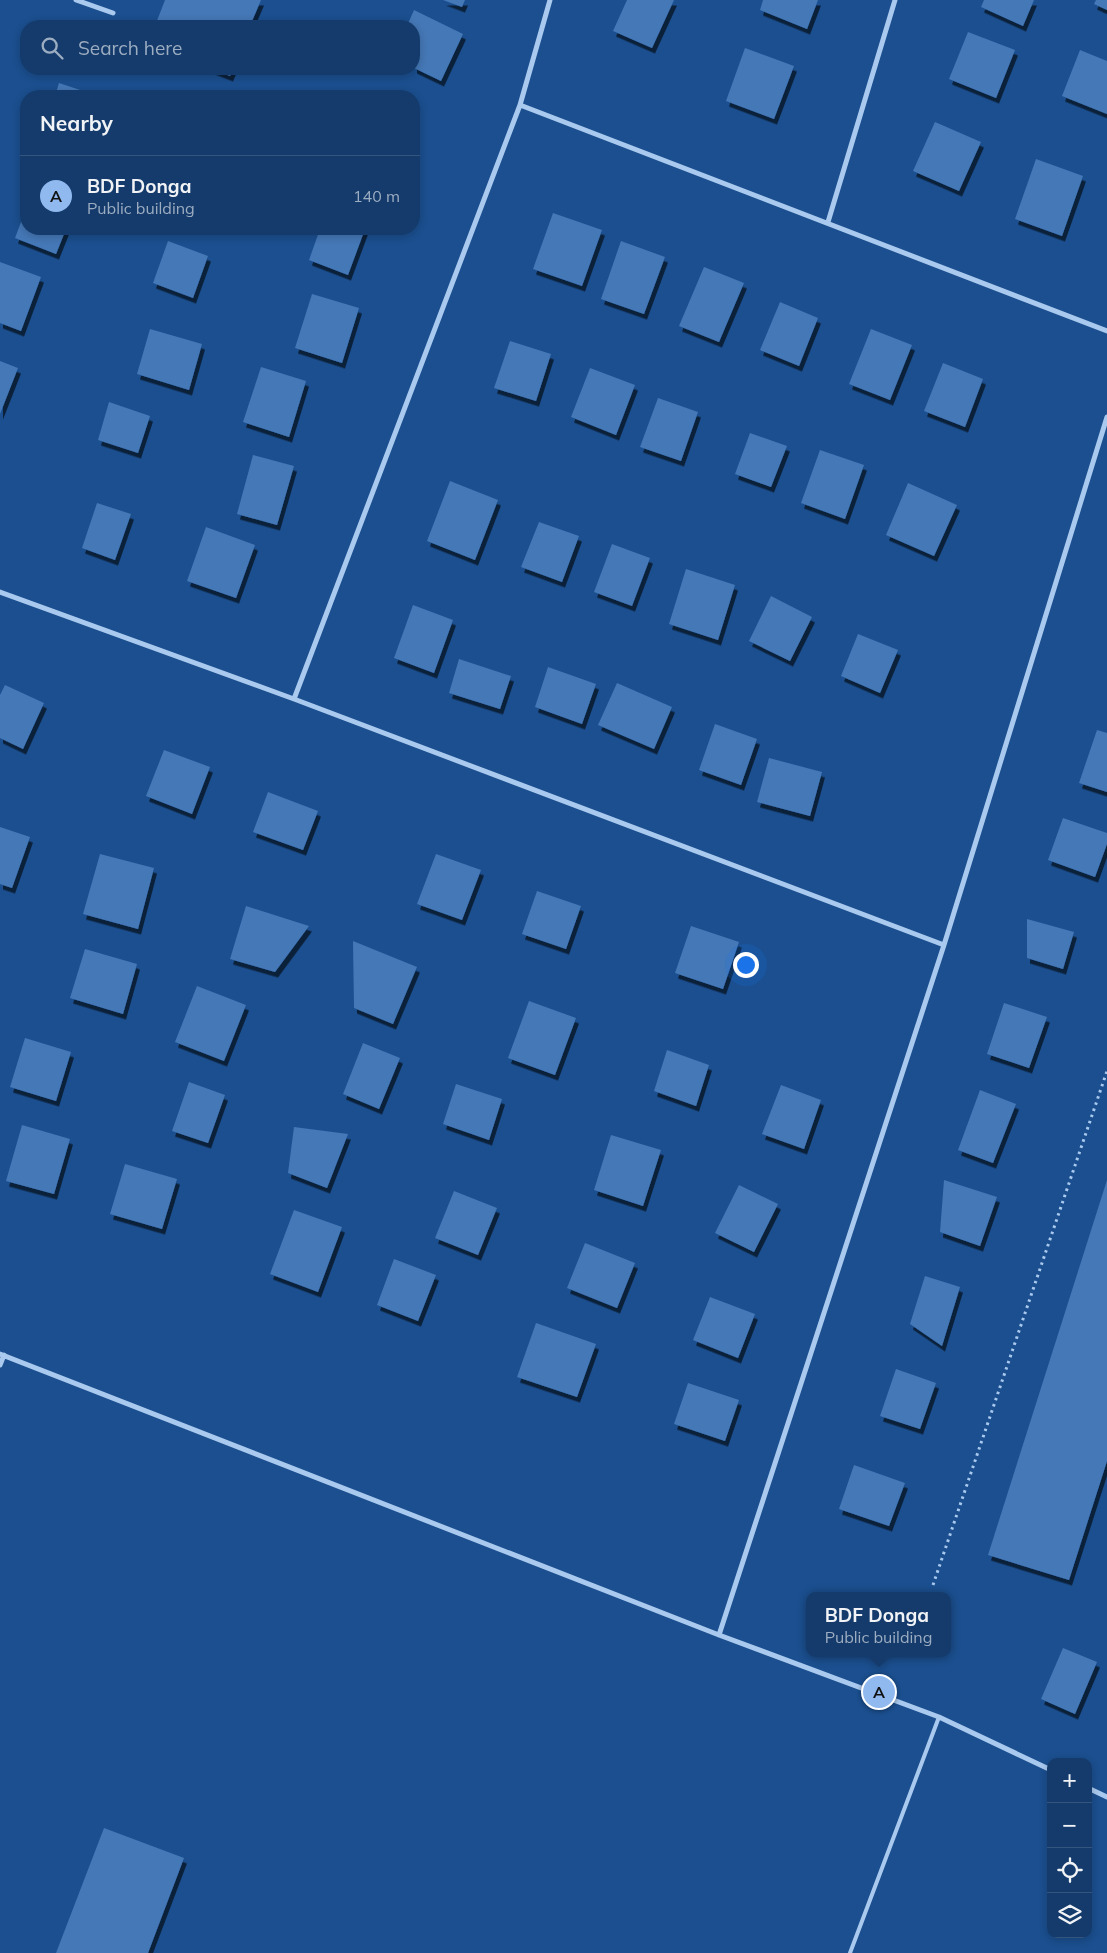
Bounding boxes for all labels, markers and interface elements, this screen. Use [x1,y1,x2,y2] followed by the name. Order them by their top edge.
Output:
[20,20,420,75] search box
[38,34,66,62] icon: search
[78,36,182,60] text: Search here
[40,110,113,136] text: Nearby
[87,174,191,198] text: BDF Donga
[50,186,62,206] text: A
[353,186,400,206] text: 140 m
[87,198,195,218] text: Public building
[733,952,759,978] your location
[806,1592,951,1657] popup
[825,1603,929,1627] text: BDF Donga
[825,1627,932,1647] text: Public building
[863,1673,895,1711] pin: A
[1047,1758,1092,1938] map controls
[1047,1758,1092,1803] button: +
[1047,1803,1092,1848] button: −
[1047,1848,1092,1893] button: locate
[1047,1893,1092,1938] button: layers

